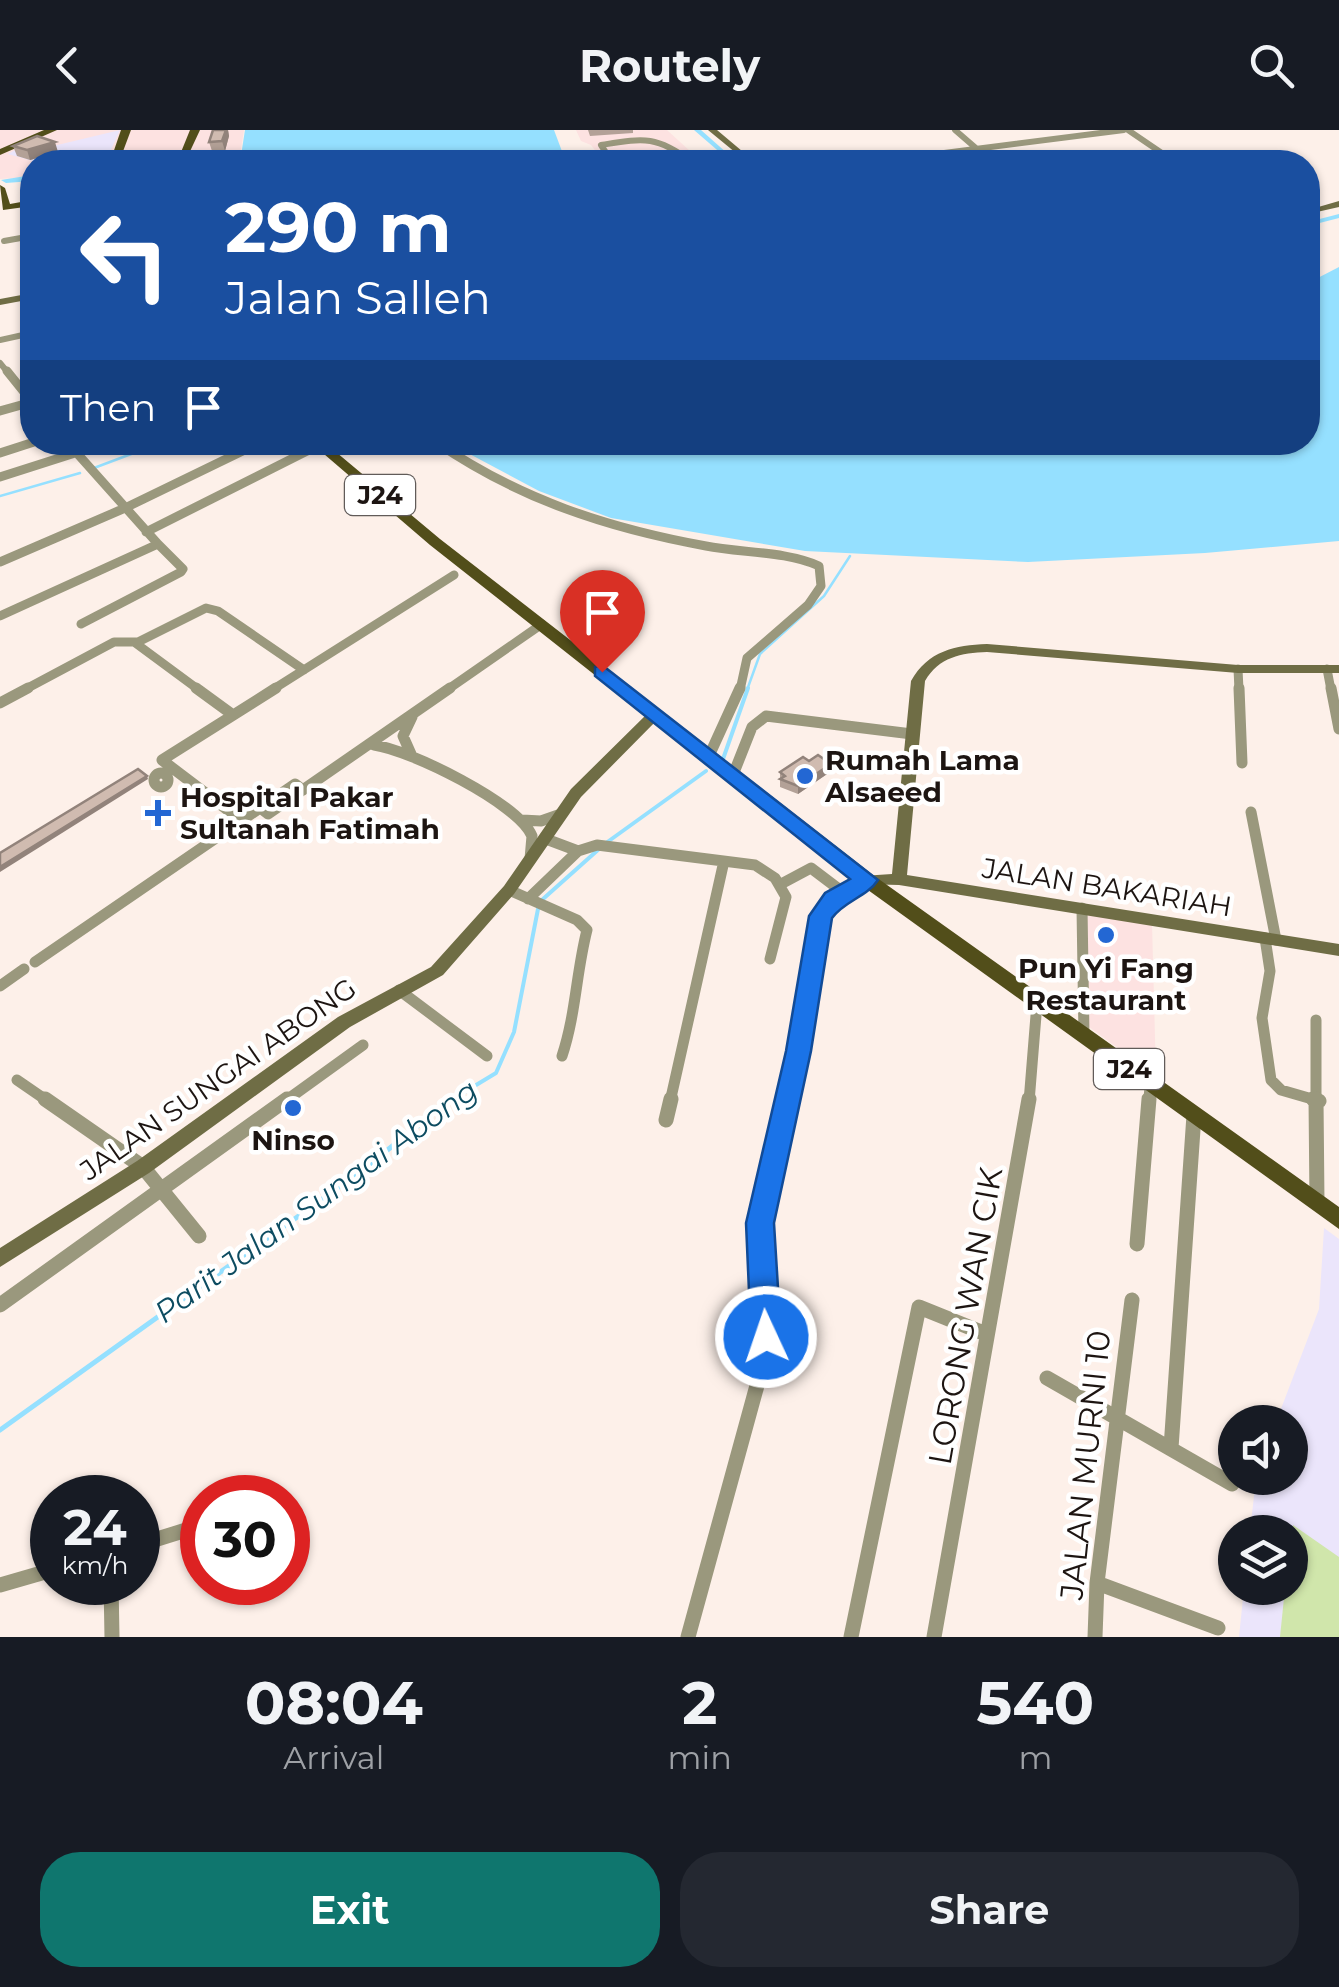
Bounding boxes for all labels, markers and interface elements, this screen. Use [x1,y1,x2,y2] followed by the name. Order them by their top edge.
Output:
[40,38,95,93] icon: back
[579,38,760,93] text: Routely
[1244,38,1299,93] icon: search
[225,184,452,270] text: 290 m
[60,190,190,320] icon: left
[225,270,491,325] text: Jalan Salleh
[176,380,231,435] icon: arrive
[60,384,156,431] text: Then
[345,475,415,515] road number: J24
[560,570,645,673] pin
[575,585,630,640] icon: arrive
[824,743,1020,809] place label: Rumah Lama Alsaeed
[794,765,816,787] marker: Rumah Lama Alsaeed
[180,780,440,846] place label: Hospital Pakar Sultanah Fatimah
[145,800,171,826] marker: Hospital Pakar Sultanah Fatimah
[979,850,1234,924] street label: JALAN BAKARIAH
[1095,924,1117,946] marker: Pun Yi Fang Restaurant
[1018,951,1194,1017] place label: Pun Yi Fang Restaurant
[73,971,363,1188] street label: JALAN SUNGAI ABONG
[1094,1049,1164,1089] road number: J24
[147,1071,485,1331] water label: Parit Jalan Sungai Abong
[282,1097,304,1119] marker: Ninso
[251,1123,335,1157] place label: Ninso
[920,1164,1010,1468] street label: LORONG WAN CIK
[714,1285,818,1389] position arrow
[1051,1328,1119,1603] street label: JALAN MURNI 10
[1218,1405,1308,1605] map controls
[1218,1405,1308,1495] button: sound
[180,1475,310,1605] speed limit sign: 30
[63,1497,127,1558] text: 24
[1218,1515,1308,1605] button: layers
[62,1550,128,1580] text: km/h
[245,1666,423,1739] text: 08:04
[682,1666,717,1739] text: 2
[977,1666,1094,1739] text: 540
[283,1738,384,1777] text: Arrival
[668,1738,732,1777] text: min
[1018,1738,1052,1777] text: m
[40,1852,660,1967] button: Exit
[680,1852,1299,1967] button: Share

